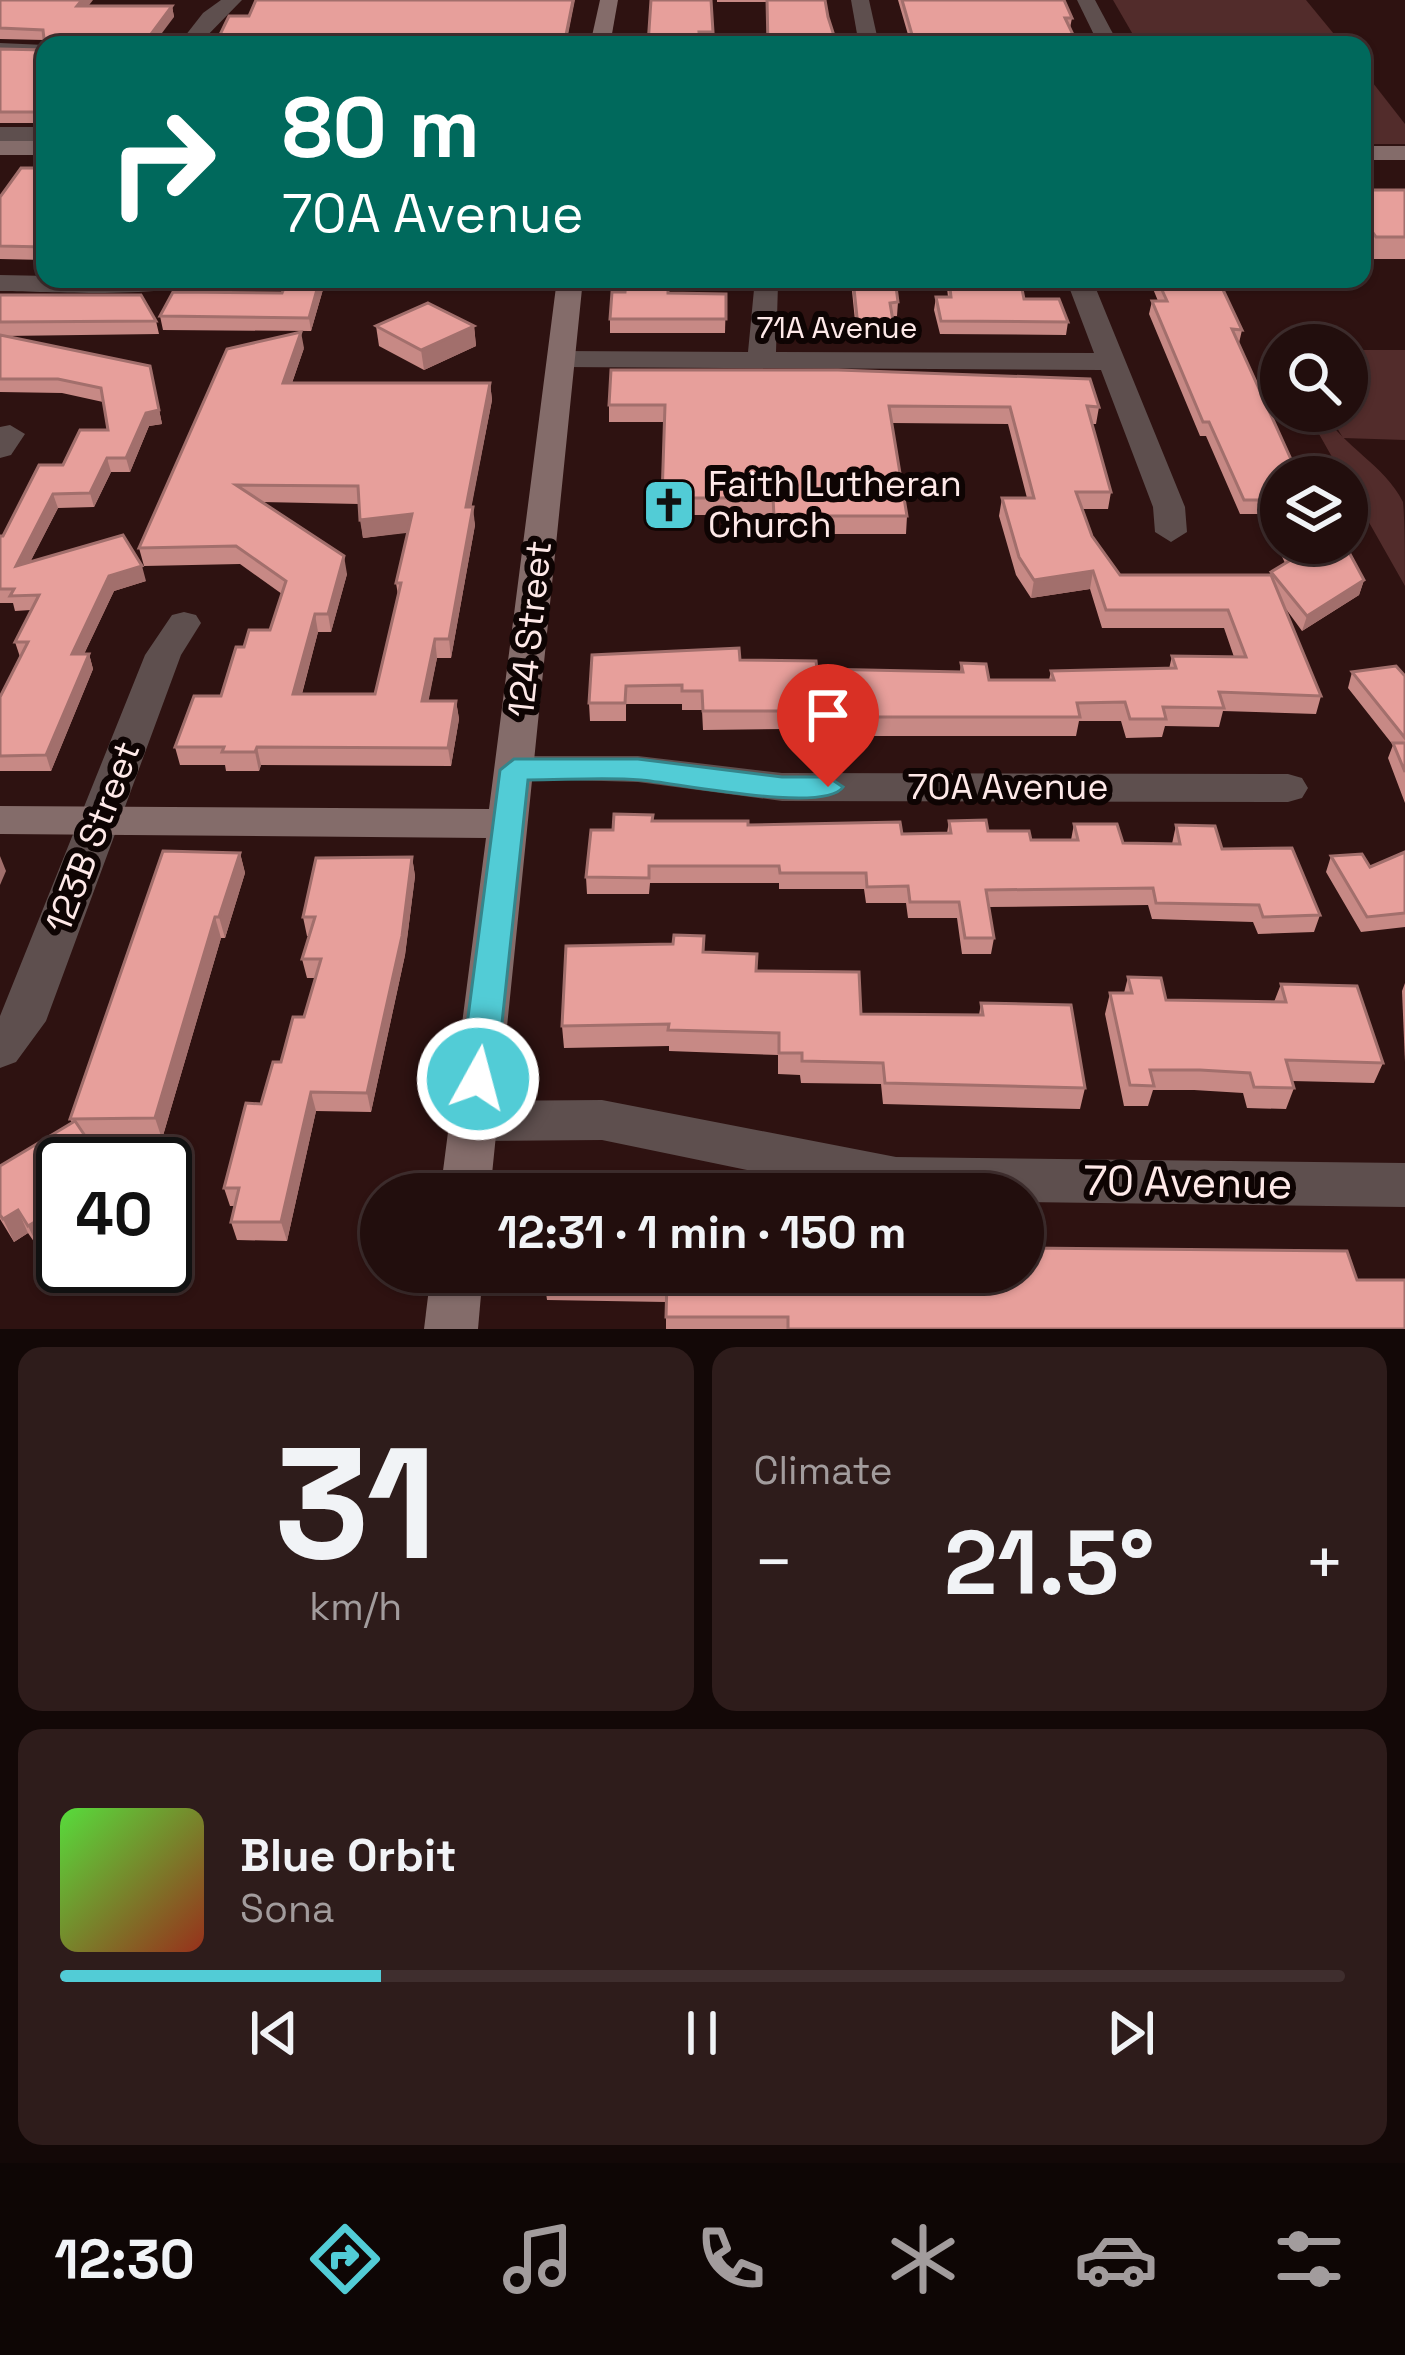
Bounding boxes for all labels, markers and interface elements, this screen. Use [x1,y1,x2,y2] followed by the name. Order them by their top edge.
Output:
[282,74,480,182] text: 80 m
[84,84,240,240] icon: right
[282,179,584,248] text: 70A Avenue
[757,308,917,347] street label: 71A Avenue
[1260,324,1368,564] map controls
[1260,324,1368,432] button: search
[1260,456,1368,564] button: layers
[708,461,962,548] place label: Faith Lutheran Church
[641,477,697,533] church icon: Faith Lutheran Church
[498,538,562,720] street label: 124 Street
[777,664,879,787] pin
[795,682,861,748] icon: arrive
[35,735,151,939] street label: 123B Street
[907,764,1109,810] street label: 70A Avenue
[415,1016,541,1142] position arrow
[36,1137,192,1293] speed limit sign: 40
[1083,1154,1293,1210] street label: 70 Avenue
[498,1204,906,1261] text: 12:31 · 1 min · 150 m
[274,1404,437,1604] text: 31
[754,1446,893,1495] text: Climate
[944,1505,1154,1620] text: 21.5°
[754,1520,794,1604] text: −
[1304,1520,1345,1604] text: +
[309,1582,402,1631] text: km/h
[240,1827,456,1884] text: Blue Orbit
[240,1884,334,1933] text: Sona
[241,2000,307,2066] icon: previous
[669,2000,735,2066] icon: pause
[1098,2000,1164,2066] icon: next
[303,2217,387,2301] icon: directions
[496,2217,580,2301] icon: music
[689,2217,773,2301] icon: phone
[881,2217,965,2301] icon: climate
[1074,2217,1158,2301] icon: car
[1267,2217,1351,2301] icon: filters
[54,2225,195,2294] text: 12:30

